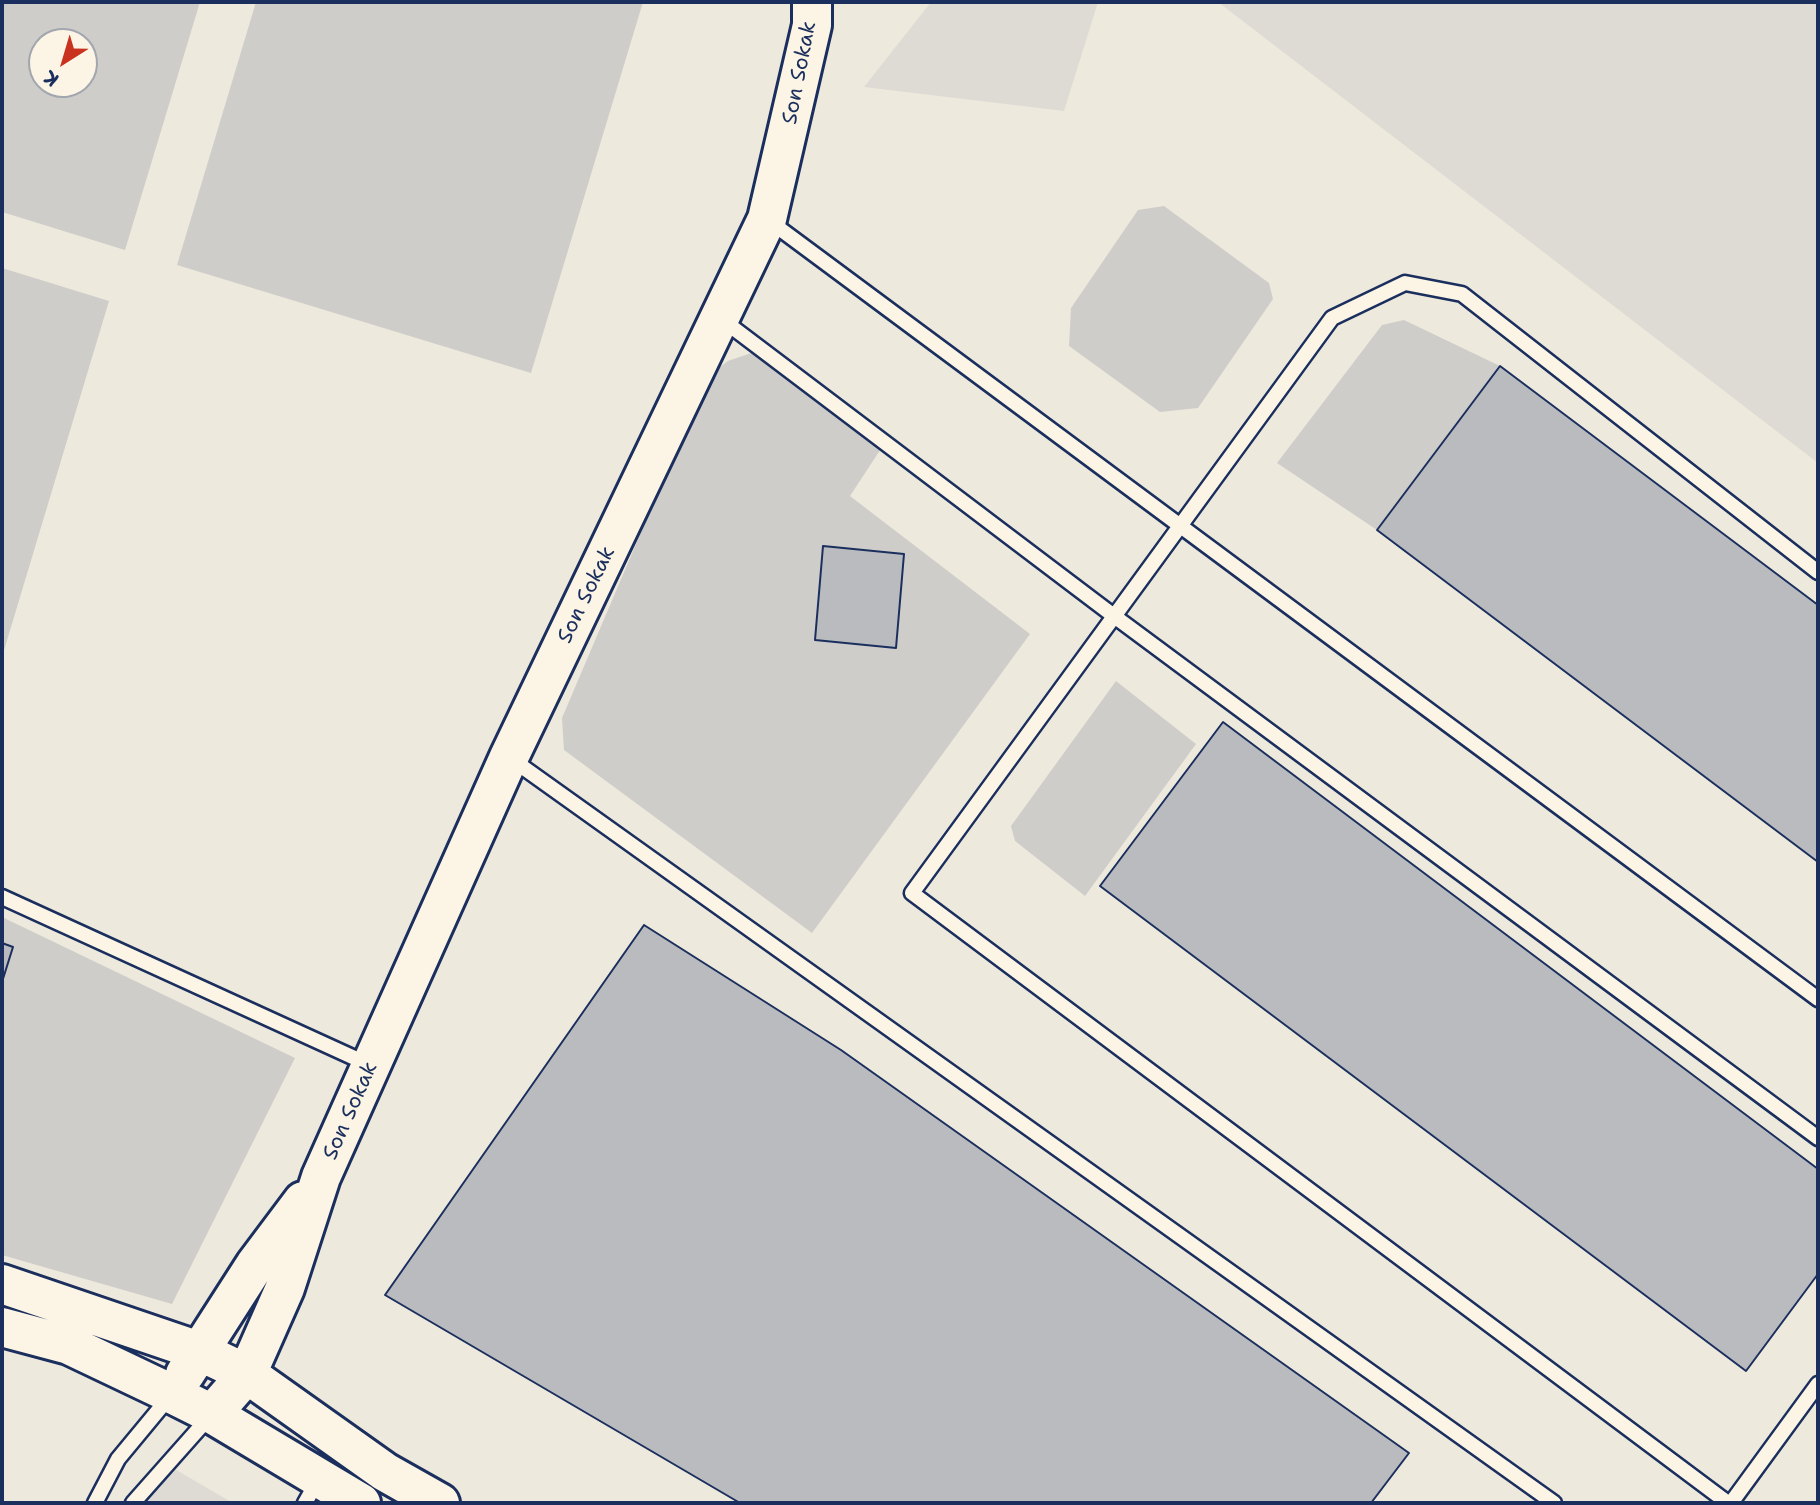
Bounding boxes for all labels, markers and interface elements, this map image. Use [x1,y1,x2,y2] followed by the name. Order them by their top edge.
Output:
[778,19,822,127] street label: Son Sokak
[28,28,98,98] north arrow
[39,65,64,92] text: K
[553,542,621,648] street label: Son Sokak
[318,1058,384,1164] street label: Son Sokak

